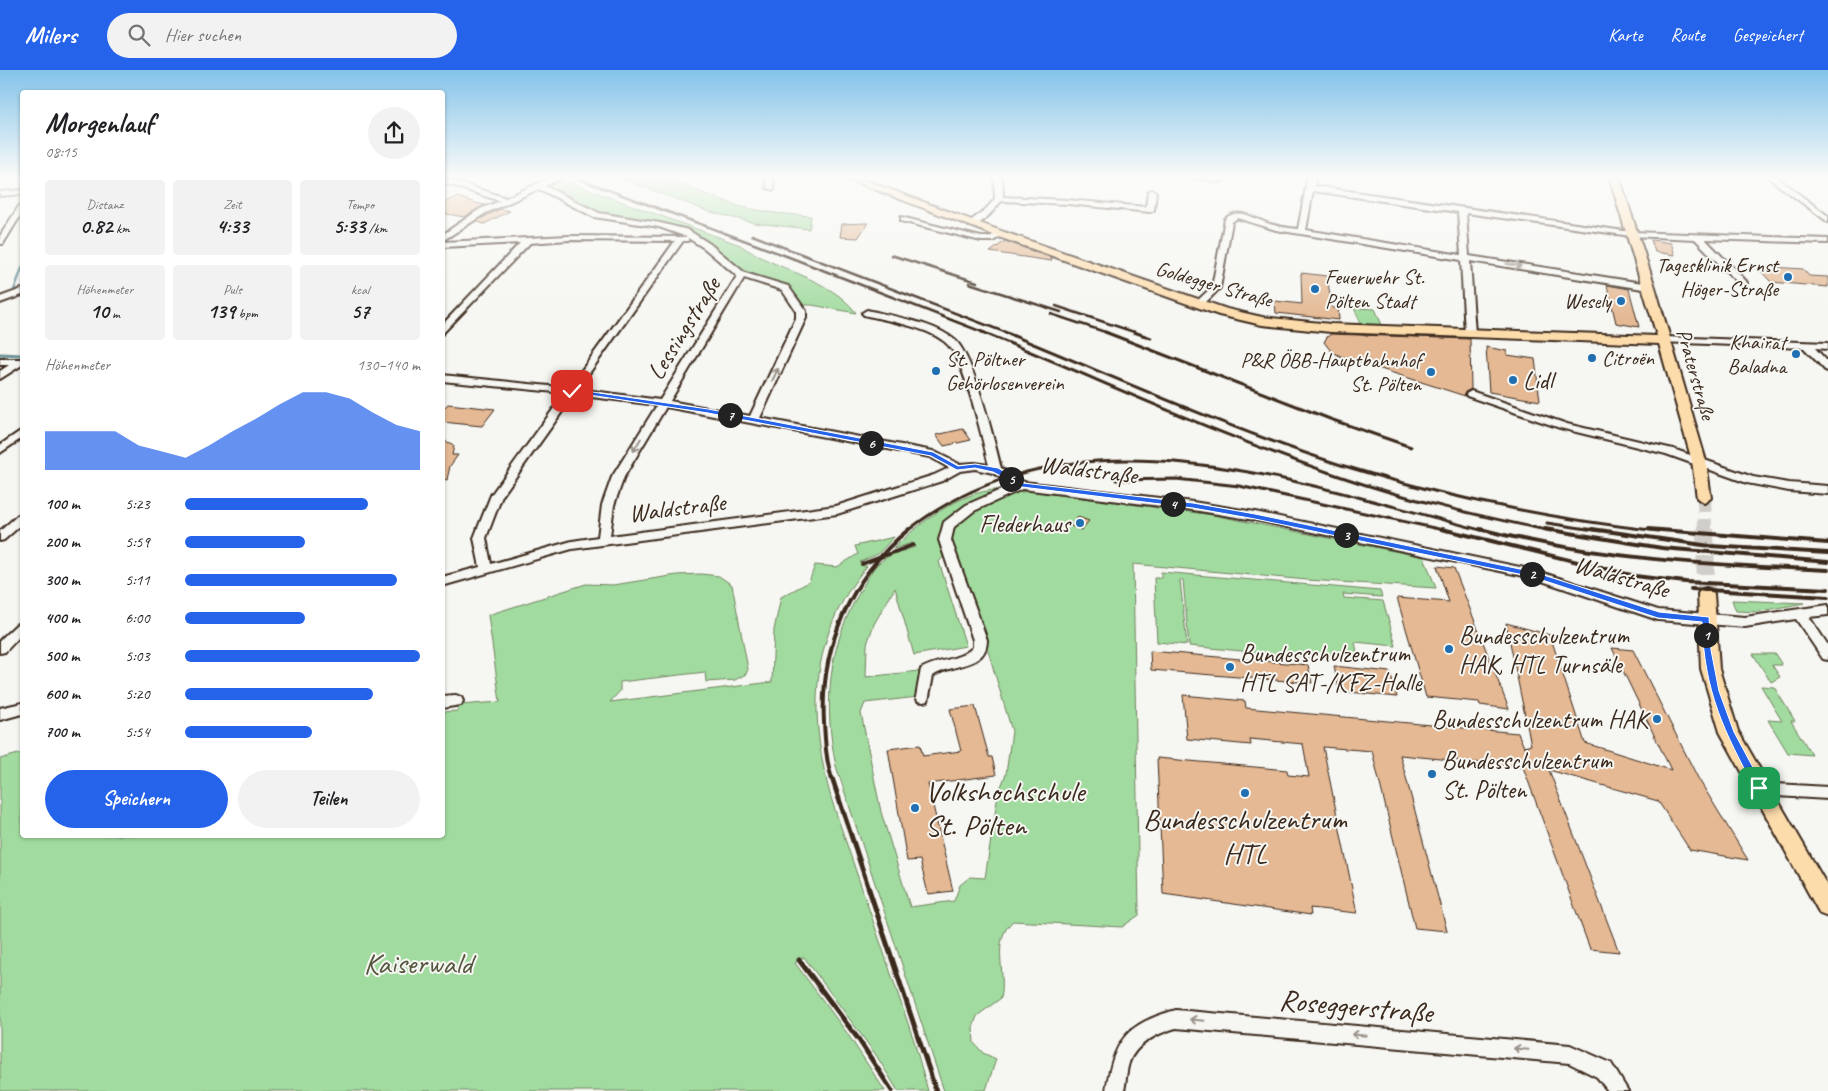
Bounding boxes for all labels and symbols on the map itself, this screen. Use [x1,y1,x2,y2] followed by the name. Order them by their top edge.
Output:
[1656,252,1780,302] place label: Tagesklinik Ernst Höger-Straße
[1153,255,1277,314] street label: Goldegger Straße
[1506,261,1522,271] one-way arrow
[1325,264,1425,314] place label: Feuerwehr St. Pölten Stadt
[640,270,729,386] street label: Lessingstraße
[1782,271,1794,283] marker: Tagesklinik Ernst Höger-Straße
[1309,283,1321,295] marker: Feuerwehr St. Pölten Stadt
[1564,288,1613,314] place label: Wesely
[1615,295,1627,307] marker: Wesely
[1671,326,1722,424] street label: Praterstraße
[1728,329,1789,379] place label: Khairat Baladna
[1602,345,1655,371] place label: Citroën
[946,346,1064,396] place label: St. Pöltner Gehörlosenverein
[1240,347,1426,397] place label: P&R ÖBB-Hauptbahnhof St. Pölten
[1790,348,1802,360] marker: Khairat Baladna
[1586,352,1598,364] marker: Citroën
[930,365,942,377] marker: St. Pöltner Gehörlosenverein
[1523,365,1557,397] place label: Lidl
[1425,366,1437,378] marker: P&R ÖBB-Hauptbahnhof St. Pölten
[771,368,780,383] one-way arrow
[551,370,593,412] pin
[1507,374,1519,386] marker: Lidl
[718,402,742,428] pin: 7
[858,430,884,456] pin: 6
[631,438,641,452] one-way arrow
[1039,448,1141,492] street label: Waldstraße
[998,466,1024,492] pin: 5
[627,486,729,530] street label: Waldstraße
[1160,492,1186,516] pin: 4
[979,508,1072,540] place label: Flederhaus
[1074,517,1086,529] marker: Flederhaus
[1334,522,1358,548] pin: 3
[1571,548,1674,606] street label: Waldstraße
[1520,562,1544,586] pin: 2
[1459,620,1630,681] place label: Bundesschulzentrum HAK, HTL Turnsäle
[1694,622,1718,648] pin: 1
[1240,638,1423,699] place label: Bundesschulzentrum HTL SAT-/KFZ-Halle
[1443,643,1455,655] marker: Bundesschulzentrum HAK, HTL Turnsäle
[1224,661,1236,673] marker: Bundesschulzentrum HTL SAT-/KFZ-Halle
[1432,704,1652,736] place label: Bundesschulzentrum HAK
[1651,713,1663,725] marker: Bundesschulzentrum HAK
[1442,745,1613,806] place label: Bundesschulzentrum St. Pölten
[1738,767,1780,809] pin
[1426,768,1438,780] marker: Bundesschulzentrum St. Pölten
[925,772,1087,844] place label: Volkshochschule St. Pölten
[1239,787,1251,799] marker: Bundesschulzentrum HTL
[1143,800,1348,872] place label: Bundesschulzentrum HTL
[909,802,921,814] marker: Volkshochschule St. Pölten
[364,944,477,982] park label: Kaiserwald
[1278,980,1437,1032] street label: Roseggerstraße
[1190,1016,1206,1025] one-way arrow
[1351,1030,1367,1040] one-way arrow
[1513,1045,1529,1054] one-way arrow

